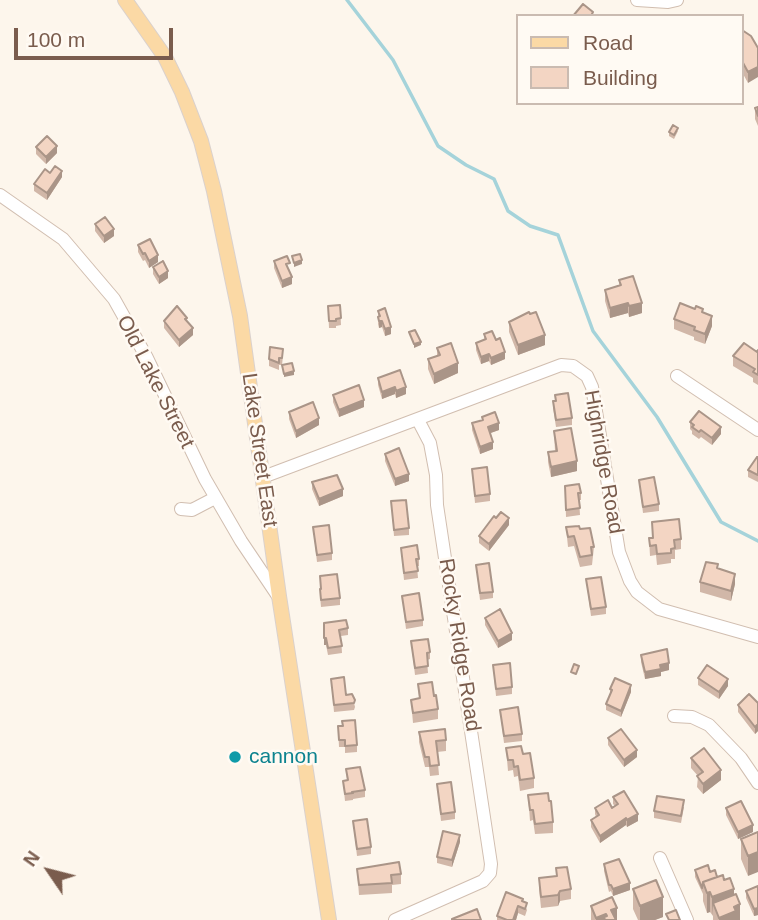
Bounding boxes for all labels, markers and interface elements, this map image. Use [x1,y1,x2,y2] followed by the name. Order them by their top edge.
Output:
[18,14,177,58] scale bar
[516,14,744,105] legend
[27,28,85,51] text: 100 m
[583,31,633,54] text: Road
[583,66,658,89] text: Building
[111,311,199,453] street label: Old Lake Street
[236,371,282,529] street label: Lake Street East
[578,388,628,536] street label: Highridge Road
[433,557,485,733] street label: Rocky Ridge Road
[249,744,318,770] place label: cannon
[227,749,243,765] marker: cannon
[14,836,84,906] north arrow
[19,847,44,870] text: N

